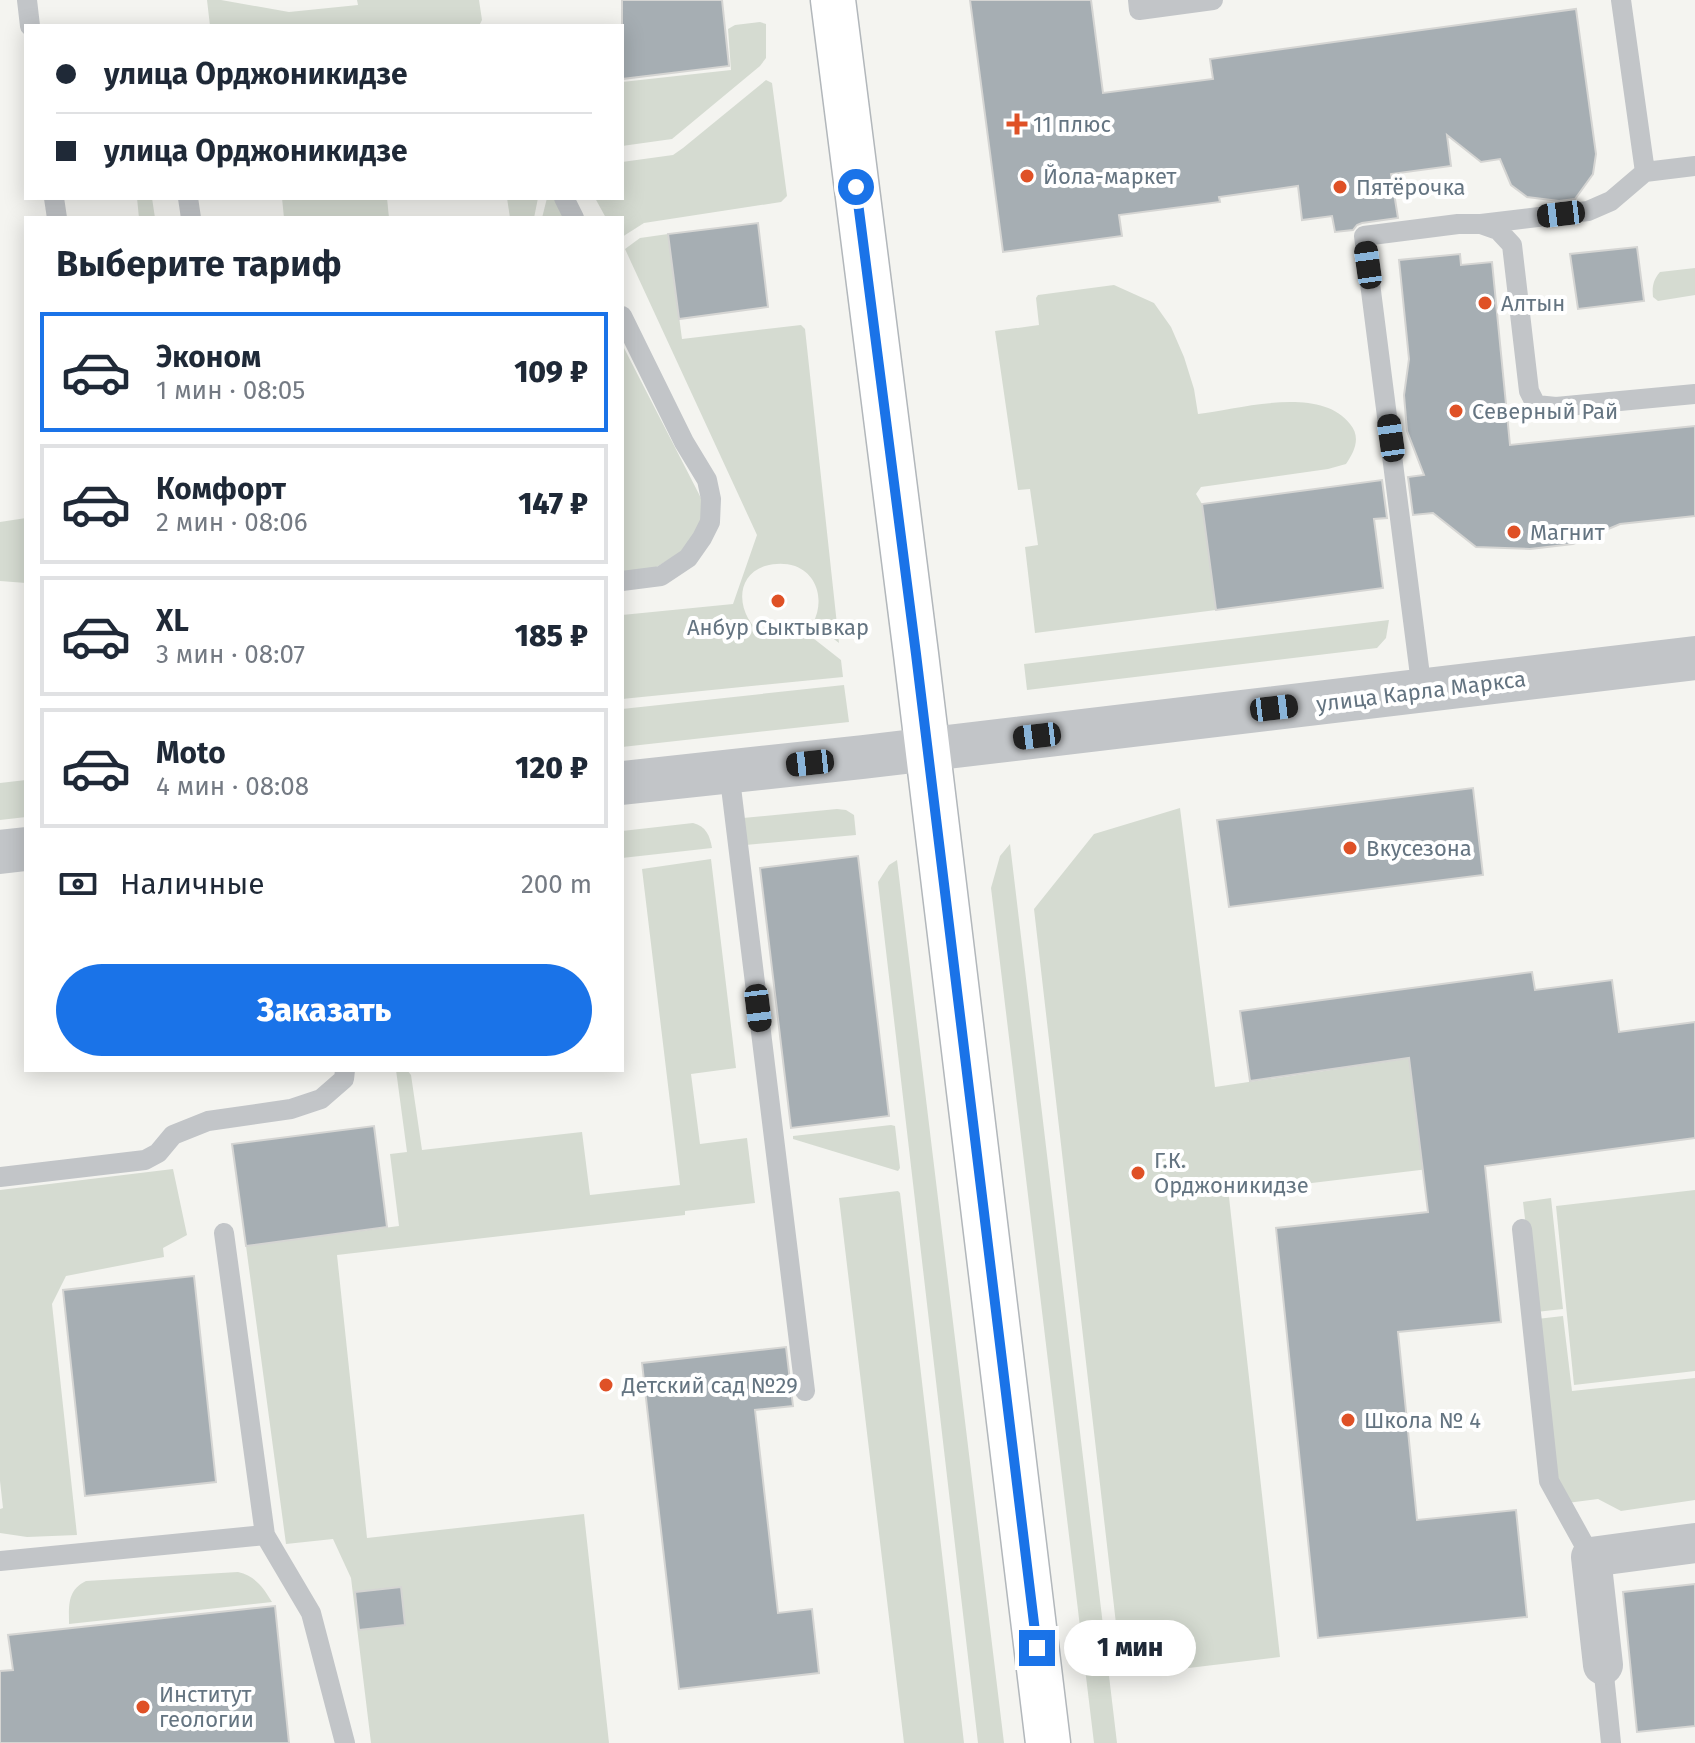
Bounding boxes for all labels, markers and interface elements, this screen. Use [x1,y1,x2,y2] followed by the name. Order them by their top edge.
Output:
[104,56,407,92] text: улица Орджоникидзе
[1033,111,1111,138] place label: 11 плюс
[1008,115,1026,133] marker: 11 плюс
[104,133,407,169] text: улица Орджоникидзе
[1043,163,1176,190] place label: Йола-маркет
[1018,167,1036,185] marker: Йола-маркет
[838,169,874,205] route start
[1356,174,1465,201] place label: Пятёрочка
[1331,178,1349,196] marker: Пятёрочка
[1536,199,1586,229] car
[1353,240,1383,290] car
[56,242,342,286] text: Выберите тариф
[1501,290,1565,317] place label: Алтын
[1476,294,1494,312] marker: Алтын
[60,336,132,408] icon: car
[156,339,261,375] text: Эконом
[514,354,588,390] text: 109 ₽
[156,375,305,406] text: 1 мин · 08:05
[1472,398,1618,425] place label: Северный Рай
[1447,402,1465,420] marker: Северный Рай
[1376,413,1406,463] car
[60,468,132,540] icon: car
[156,471,286,507] text: Комфорт
[518,486,588,522] text: 147 ₽
[156,507,308,538] text: 2 мин · 08:06
[1530,519,1605,546] place label: Магнит
[1505,523,1523,541] marker: Магнит
[769,592,787,610] marker: Анбур Сыктывкар
[60,600,132,672] icon: car
[156,603,189,639] text: XL
[687,614,869,641] place label: Анбур Сыктывкар
[515,618,588,654] text: 185 ₽
[156,639,305,670] text: 3 мин · 08:07
[1315,665,1527,718] street label: улица Карла Маркса
[1249,693,1299,723] car
[1012,721,1062,751] car
[60,732,132,804] icon: car
[156,735,226,771] text: Moto
[785,749,835,777] car
[515,750,588,786] text: 120 ₽
[156,771,309,802] text: 4 мин · 08:08
[1366,835,1472,862] place label: Вкусезона
[1341,839,1359,857] marker: Вкусезона
[56,862,100,906] icon: cash
[120,866,265,902] text: Наличные
[521,869,592,900] text: 200 m
[56,964,592,1056] button: Заказать
[743,983,773,1033] car
[1154,1147,1309,1199] place label: Г.К. Орджоникидзе
[1129,1164,1147,1182] marker: Г.К. Орджоникидзе
[621,1372,798,1399] place label: Детский сад №29
[597,1376,615,1394] marker: Детский сад №29
[1364,1407,1481,1434] place label: Школа № 4
[1339,1411,1357,1429] marker: Школа № 4
[1065,1620,1197,1676] callout: 1 мин
[1019,1630,1055,1666] route end
[1097,1632,1163,1663] text: 1 мин
[159,1681,254,1733] place label: Институт геологии
[134,1698,152,1716] marker: Институт геологии

